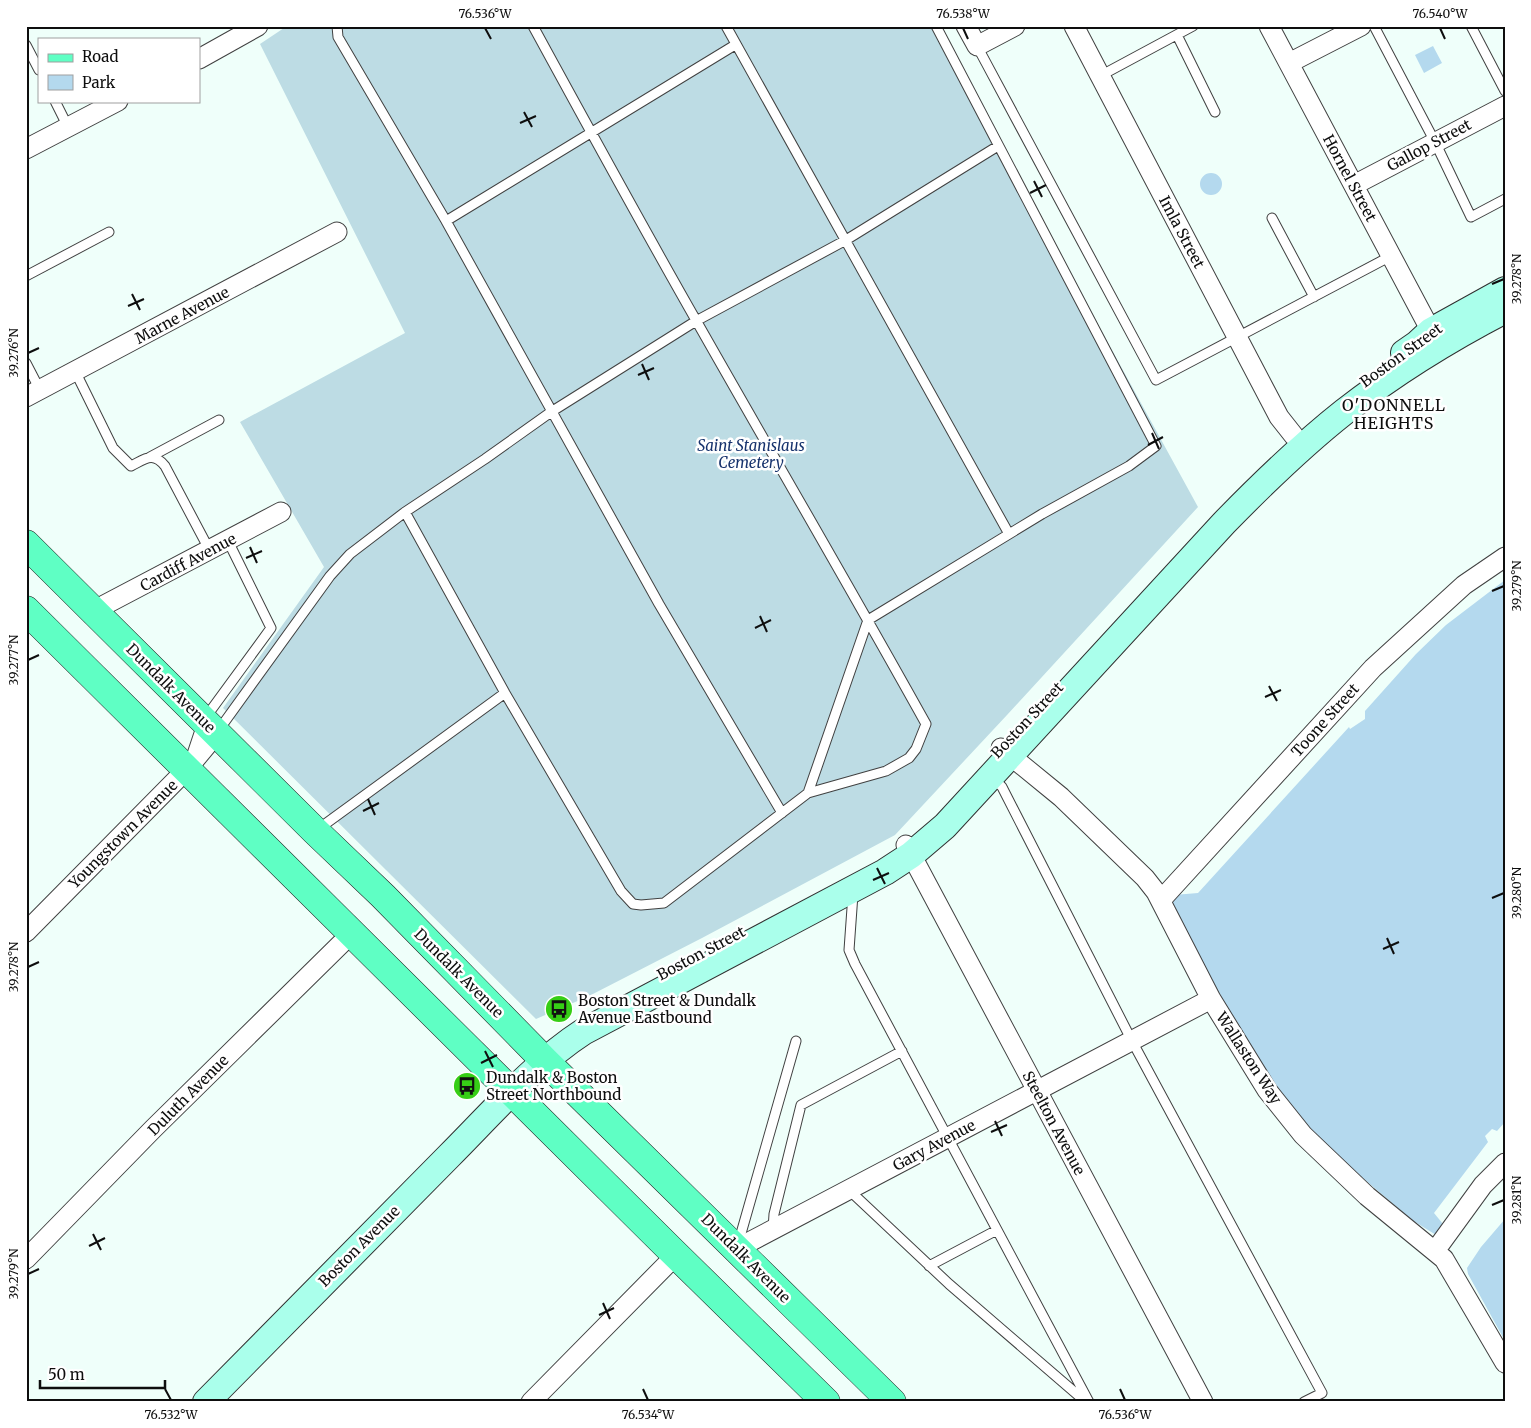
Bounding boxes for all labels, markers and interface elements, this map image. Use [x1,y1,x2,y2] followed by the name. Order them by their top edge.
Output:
[459,6,512,21] text: 76.536°W
[936,6,991,21] text: 76.538°W
[1413,6,1469,21] text: 76.540°W
[38,38,200,102] legend
[82,47,118,66] text: Road
[82,73,116,92] text: Park
[1384,115,1475,175] street label: Gallop Street
[1319,131,1381,225] street label: Hornel Street
[1155,192,1209,272] street label: Imla Street
[1509,253,1524,304] text: 39.278°N
[132,282,232,348] street label: Marne Avenue
[1356,319,1446,391] street label: Boston Street
[6,328,21,378] text: 39.276°N
[1342,395,1446,433] district label: O'DONNELL HEIGHTS
[697,436,805,472] park label: Saint Stanislaus Cemetery
[137,529,239,595] street label: Cardiff Avenue
[1509,560,1524,611] text: 39.279°N
[6,634,21,685] text: 39.277°N
[122,639,220,737] street label: Dundalk Avenue
[987,678,1067,762] street label: Boston Street
[1287,679,1363,761] street label: Toone Street
[64,776,181,893] street label: Youngstown Avenue
[1509,866,1524,919] text: 39.280°N
[654,922,749,984] street label: Boston Street
[410,924,508,1022] street label: Dundalk Avenue
[6,941,21,992] text: 39.278°N
[577,991,756,1027] place label: Boston Street & Dundalk Avenue Eastbound
[544,994,574,1024] bus stop icon: Boston Street & Dundalk Avenue Eastbound
[1212,1008,1286,1108] street label: Wallaston Way
[144,1051,232,1139] street label: Duluth Avenue
[486,1068,621,1104] place label: Dundalk & Boston Street Northbound
[1019,1068,1089,1178] street label: Steelton Avenue
[452,1071,482,1101] bus stop icon: Dundalk & Boston Street Northbound
[889,1115,979,1175] street label: Gary Avenue
[1509,1175,1524,1224] text: 39.281°N
[314,1201,404,1291] street label: Boston Avenue
[697,1209,795,1307] street label: Dundalk Avenue
[6,1248,21,1299] text: 39.279°N
[40,1358,165,1390] scale bar
[48,1365,85,1384] text: 50 m
[144,1407,199,1422] text: 76.532°W
[622,1407,675,1422] text: 76.534°W
[1099,1407,1152,1422] text: 76.536°W

